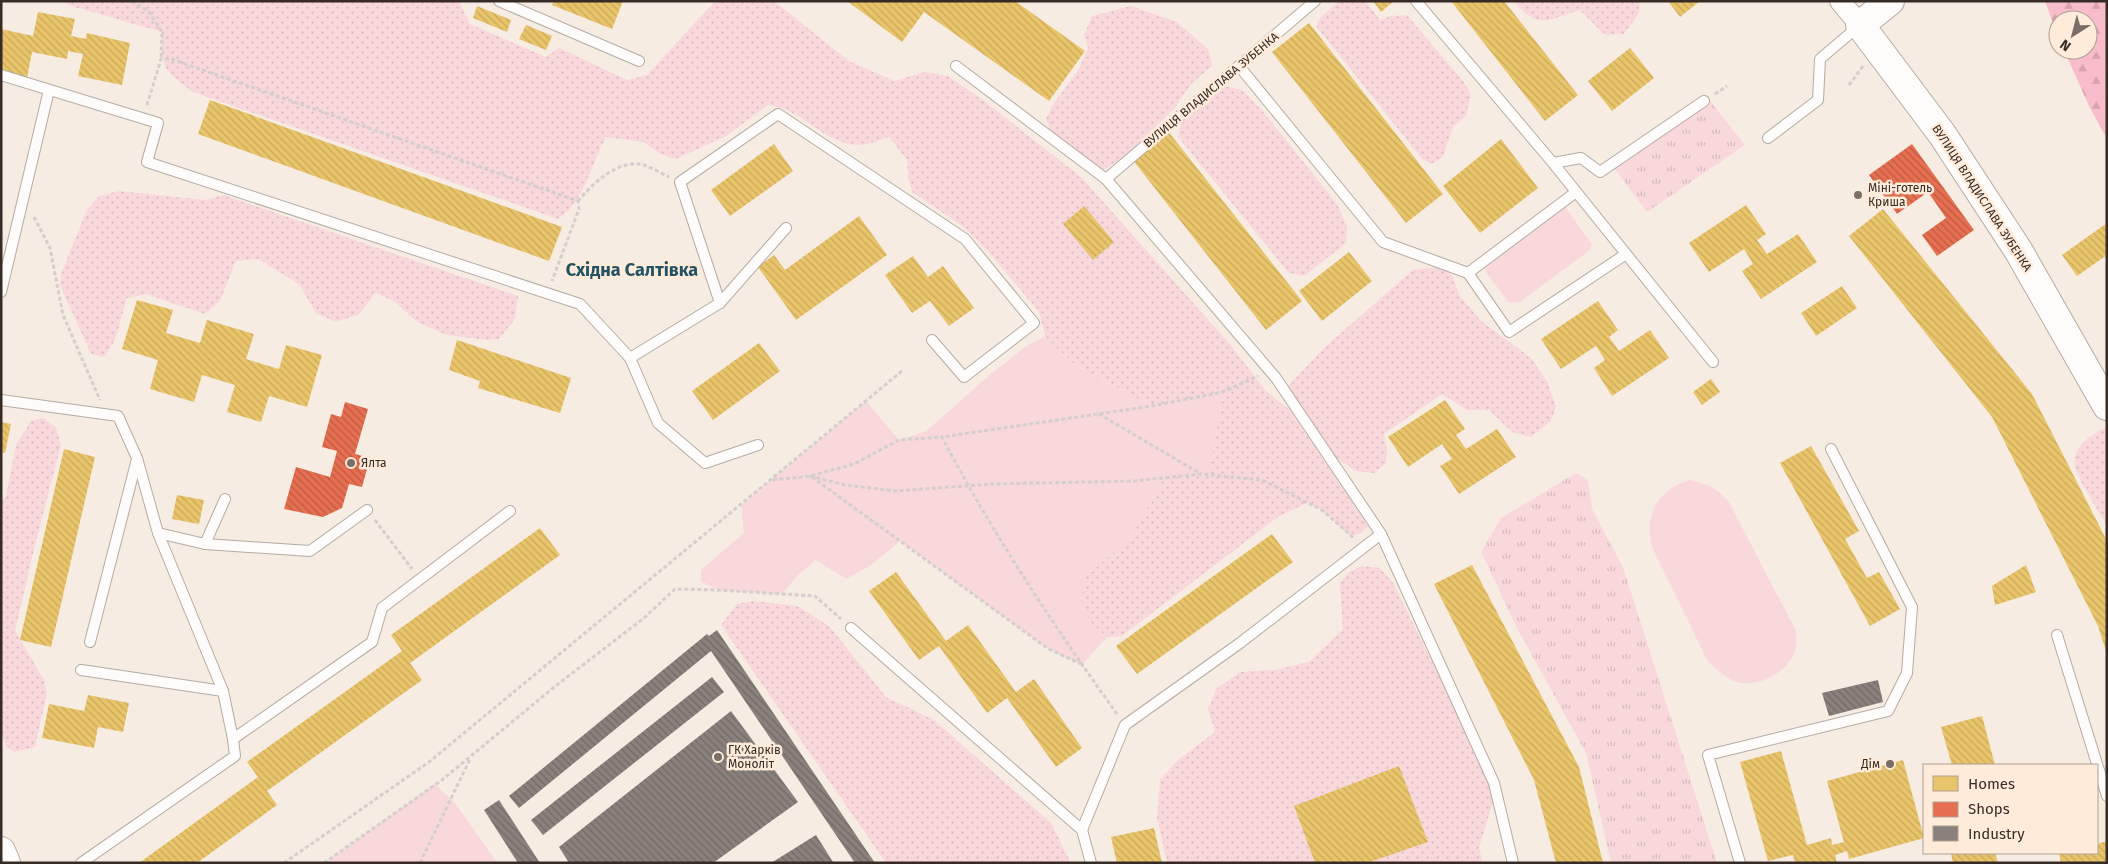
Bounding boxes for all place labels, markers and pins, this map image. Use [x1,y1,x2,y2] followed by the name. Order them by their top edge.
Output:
[1868,181,1932,209] place label: Міні-готель Криша
[1852,189,1864,201] marker: Міні-готель Криша
[361,456,387,470] place label: Ялта
[345,457,357,469] marker: Ялта
[728,743,781,771] place label: ГК Харків Моноліт
[712,751,724,763] marker: ГК Харків Моноліт
[1860,757,1880,771] place label: Дім
[1884,758,1896,770] marker: Дім

